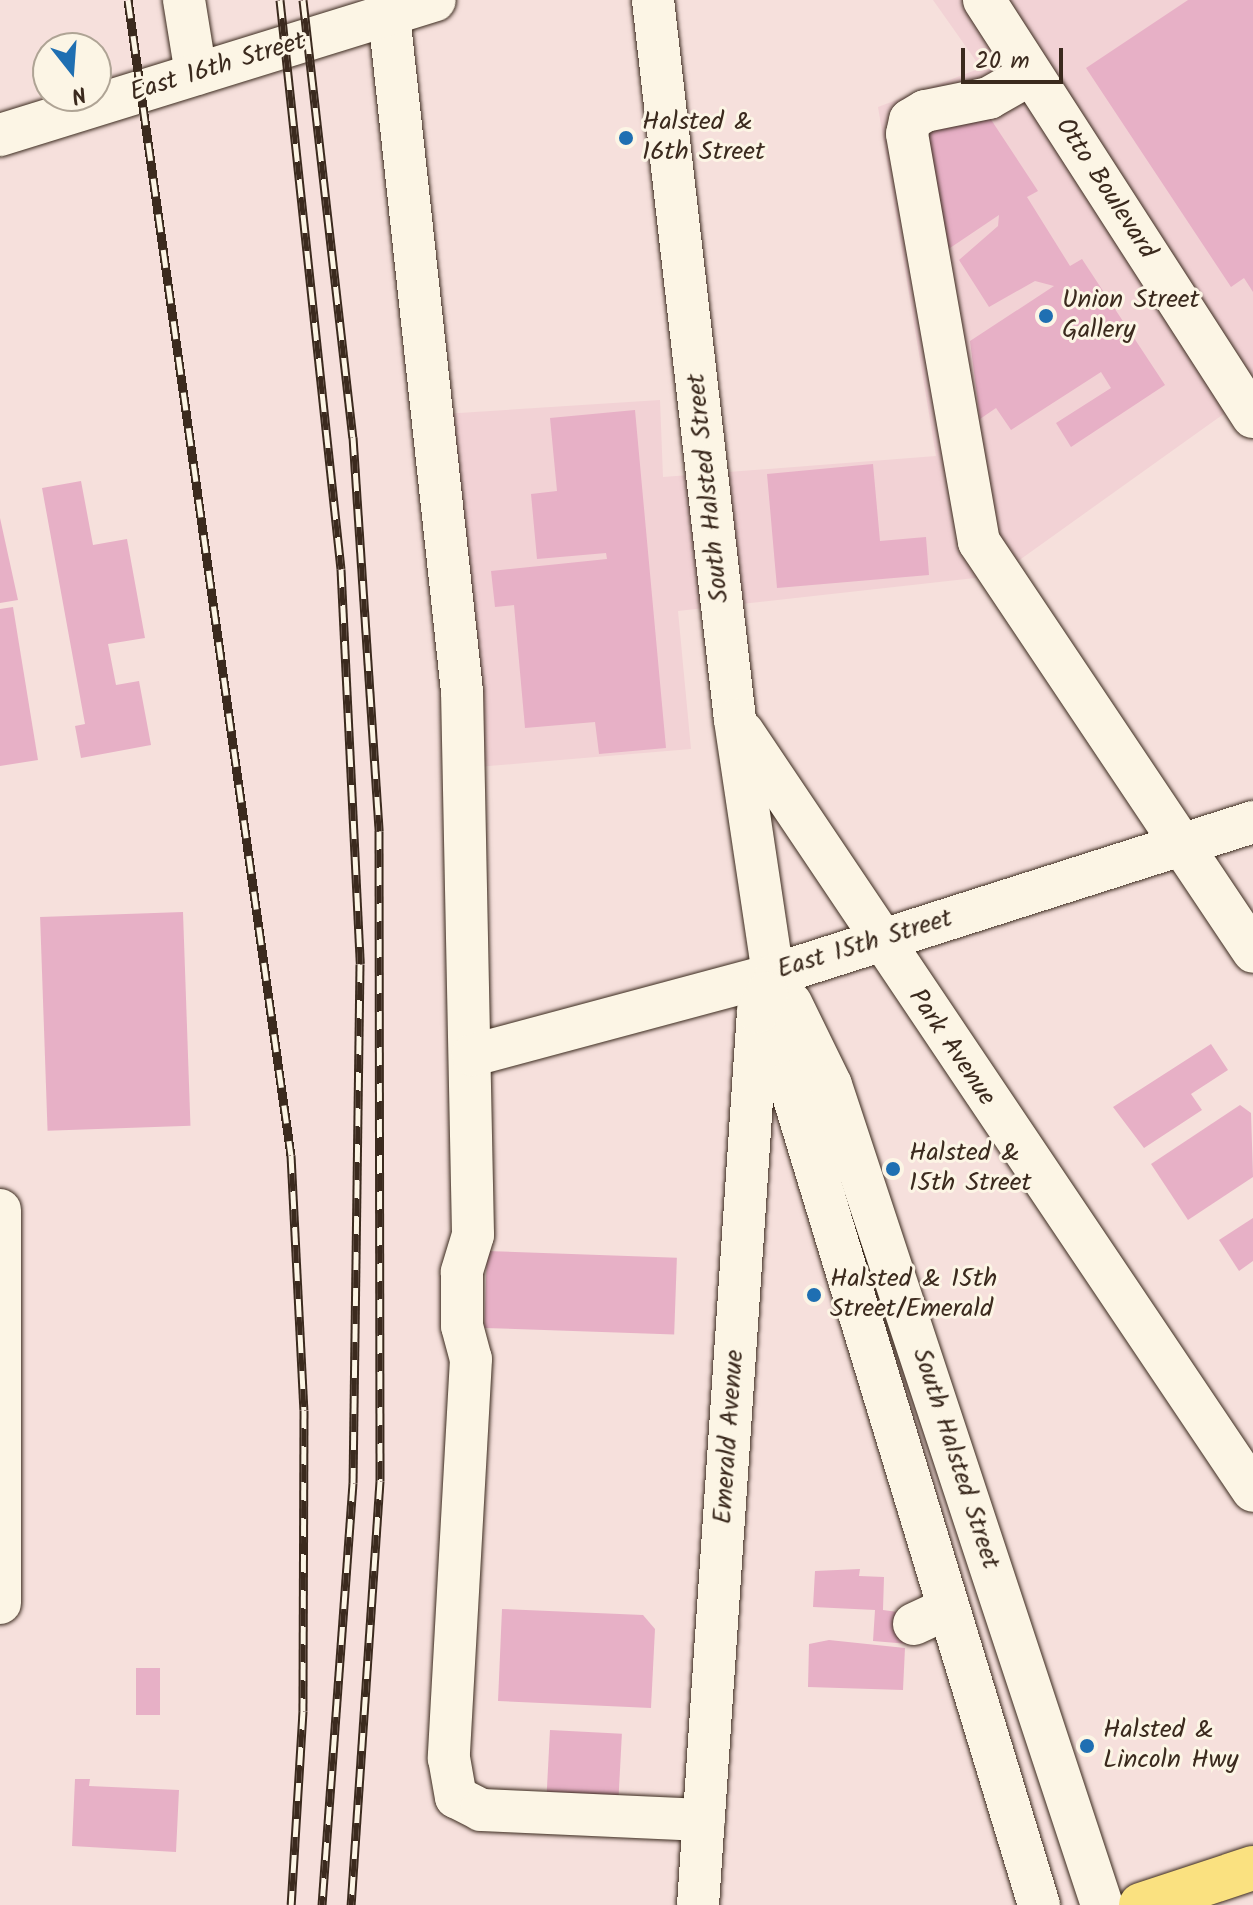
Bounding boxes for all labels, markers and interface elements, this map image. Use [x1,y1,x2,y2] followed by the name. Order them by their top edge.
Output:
[126,26,310,110] street label: East 16th Street
[32,32,112,112] north arrow
[965,32,1067,82] scale bar
[975,42,1030,81] text: 20 m
[67,75,90,112] text: N
[642,107,765,168] place label: Halsted & 16th Street
[1048,113,1162,265] street label: Otto Boulevard
[617,129,635,147] marker: Halsted & 16th Street
[1062,285,1200,346] place label: Union Street Gallery
[1037,307,1055,325] marker: Union Street Gallery
[681,372,737,604] street label: South Halsted Street
[774,904,956,986] street label: East 15th Street
[901,984,1001,1112] street label: Park Avenue
[909,1138,1031,1200] place label: Halsted & 15th Street
[884,1160,902,1178] marker: Halsted & 15th Street
[830,1264,997,1326] place label: Halsted & 15th Street/Emerald
[805,1286,823,1304] marker: Halsted & 15th Street/Emerald
[905,1344,1005,1574] street label: South Halsted Street
[708,1349,752,1525] street label: Emerald Avenue
[1103,1715,1238,1776] place label: Halsted & Lincoln Hwy
[1078,1737,1096,1755] marker: Halsted & Lincoln Hwy

